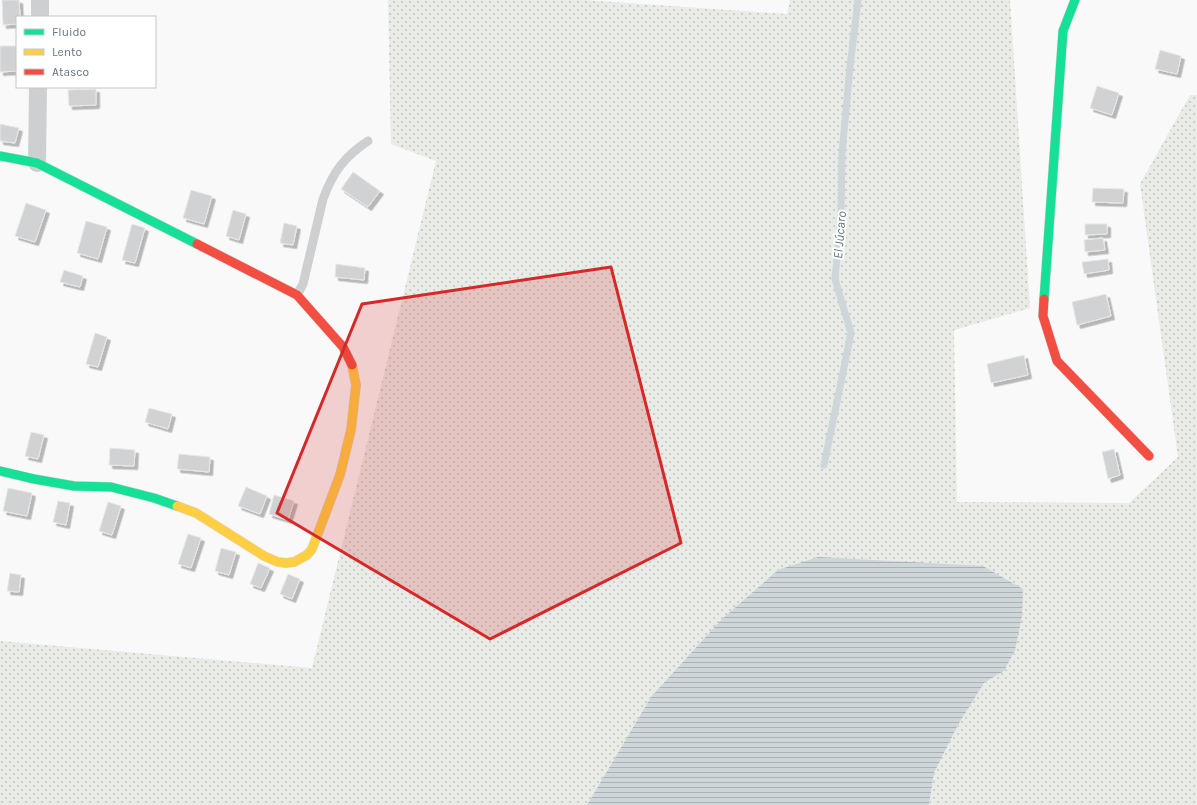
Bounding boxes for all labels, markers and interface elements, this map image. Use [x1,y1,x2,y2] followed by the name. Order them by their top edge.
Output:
[16,16,156,88] legend
[52,25,86,39] text: Fluido
[52,45,82,59] text: Lento
[52,65,89,79] text: Atasco
[830,210,849,260] water label: El Júcaro

